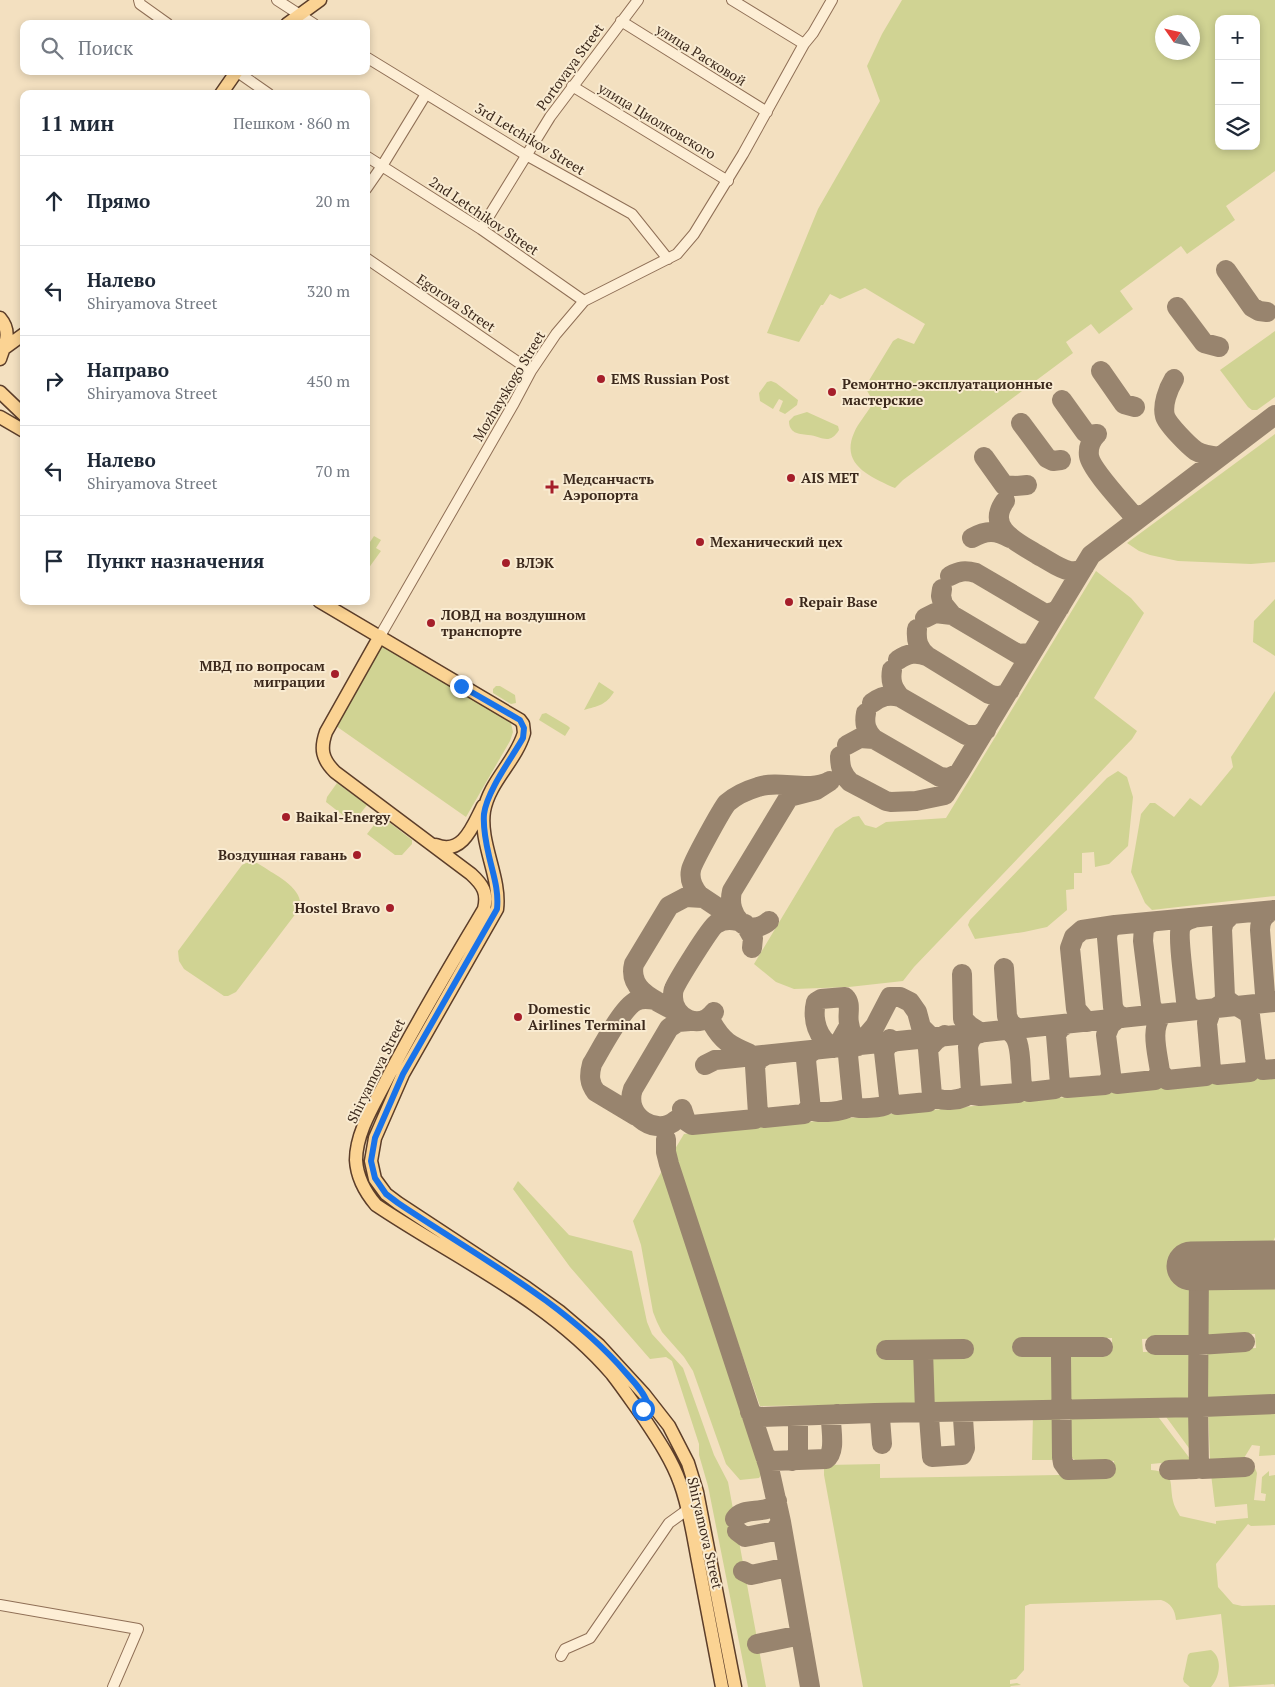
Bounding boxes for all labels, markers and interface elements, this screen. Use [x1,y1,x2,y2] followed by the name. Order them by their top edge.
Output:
[1155,15,1200,60] north arrow
[1215,15,1260,150] map controls
[1215,15,1260,60] button: +
[532,19,608,114] street label: Portovaya Street
[652,19,750,90] street label: улица Расковой
[20,20,370,75] search box
[38,34,66,62] icon: search
[78,35,133,60] text: Поиск
[1215,60,1260,105] button: −
[594,77,720,163] street label: улица Циолковского
[472,98,590,179] street label: 3rd Letchikov Street
[1215,105,1260,150] button: layers
[40,109,114,137] text: 11 мин
[233,112,350,134] text: Пешком · 860 m
[426,172,543,260] street label: 2nd Letchikov Street
[40,187,68,215] icon: ahead
[87,188,150,213] text: Прямо
[315,190,350,212] text: 20 m
[87,267,156,292] text: Налево
[413,269,500,336] street label: Egorova Street
[40,277,68,305] icon: left
[307,280,350,302] text: 320 m
[87,292,218,314] text: Shiryamova Street
[468,326,549,444] street label: Mozhayskogo Street
[87,357,169,382] text: Направо
[40,367,68,395] icon: right
[611,369,730,388] place label: EMS Russian Рost
[307,370,350,392] text: 450 m
[595,373,607,385] marker: EMS Russian Рost
[842,374,1053,409] place label: Ремонтно-эксплуатационные мастерские
[87,382,218,404] text: Shiryamova Street
[826,386,838,398] marker: Ремонтно-эксплуатационные мастерские
[87,447,156,472] text: Налево
[40,457,68,485] icon: left
[315,460,350,482] text: 70 m
[801,468,859,487] place label: AIS MET
[563,469,654,504] place label: Медсанчасть Аэропорта
[87,472,218,494] text: Shiryamova Street
[785,472,797,484] marker: AIS MET
[545,480,559,494] marker: Медсанчасть Аэропорта
[710,532,843,551] place label: Механический цех
[694,536,706,548] marker: Механический цех
[40,547,68,575] icon: arrive
[87,548,264,573] text: Пункт назначения
[516,553,554,572] place label: ВЛЭК
[500,557,512,569] marker: ВЛЭК
[799,592,878,611] place label: Repair Base
[783,596,795,608] marker: Repair Base
[440,605,586,640] place label: ЛОВД на воздушном транспорте
[425,617,437,629] marker: ЛОВД на воздушном транспорте
[199,656,325,691] place label: МВД по вопросам миграции
[329,668,341,680] marker: МВД по вопросам миграции
[450,675,473,698] route end
[296,807,391,826] place label: Baikal-Energy
[280,811,292,823] marker: Baikal-Energy
[218,845,347,864] place label: Воздушная гавань
[351,849,363,861] marker: Воздушная гавань
[294,898,380,917] place label: Hostel Bravo
[384,902,396,914] marker: Hostel Bravo
[528,999,646,1034] place label: Domestic Airlines Terminal
[512,1011,524,1023] marker: Domestic Airlines Terminal
[342,1015,409,1126] street label: Shiryamova Street
[632,1398,655,1421] route start
[683,1475,728,1591] street label: Shiryamova Street

